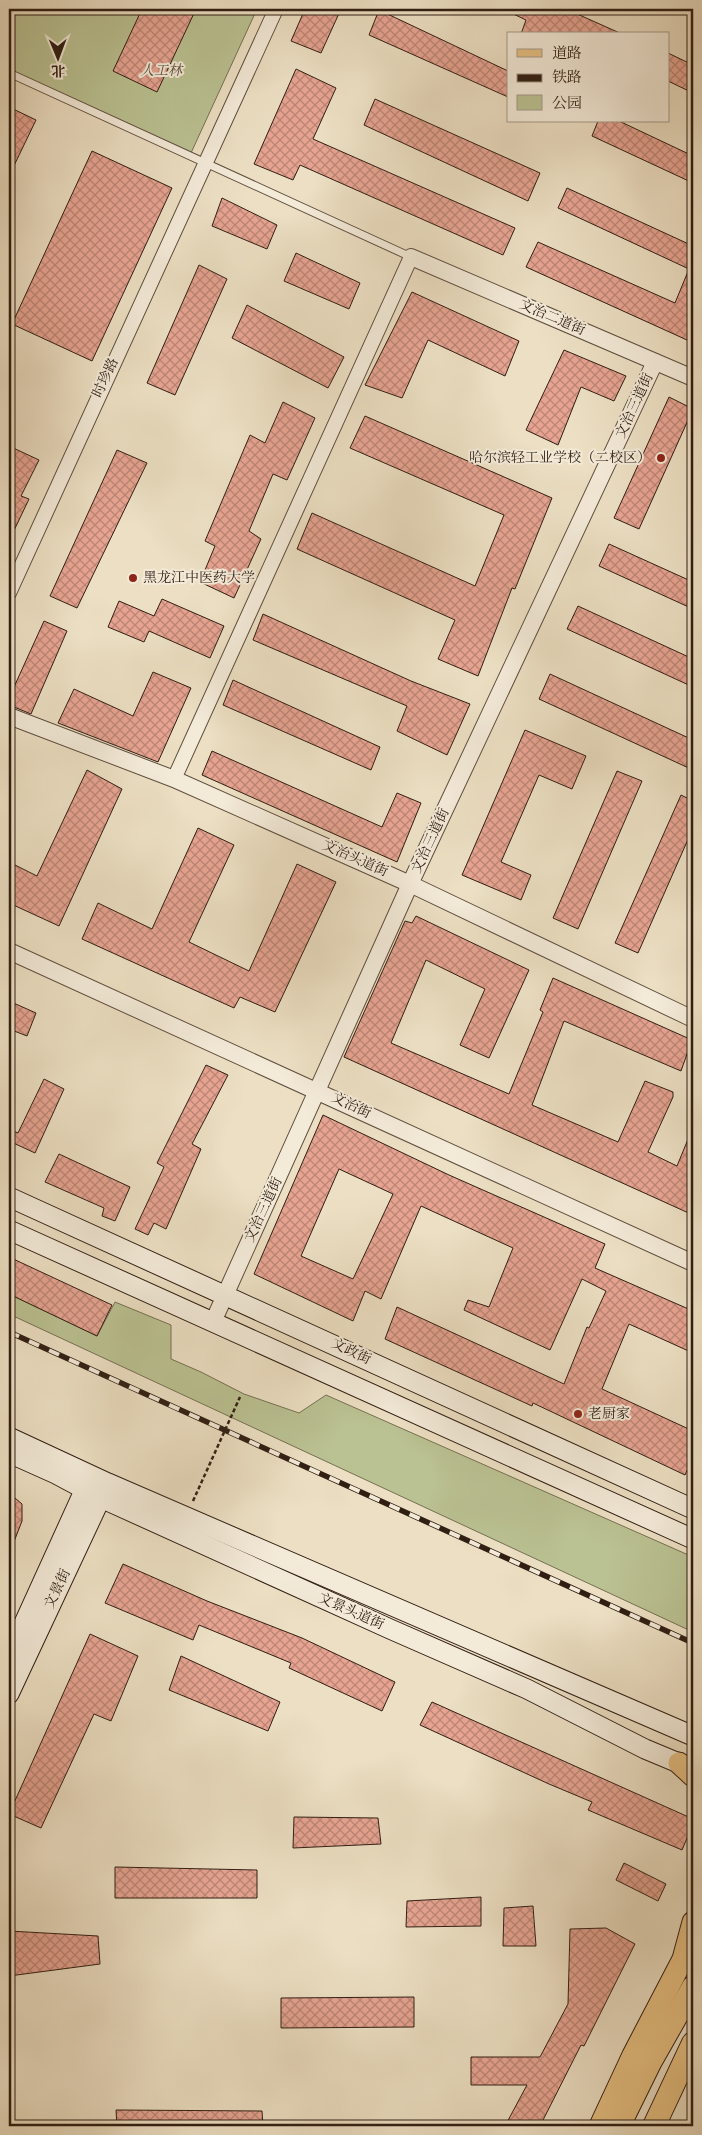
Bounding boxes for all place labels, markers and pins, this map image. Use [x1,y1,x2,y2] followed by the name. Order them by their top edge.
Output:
[469,449,651,468] place label: 哈尔滨轻工业学校（二校区）
[655,452,667,464] marker: 哈尔滨轻工业学校（二校区）
[143,569,255,588] place label: 黑龙江中医药大学
[127,572,139,584] marker: 黑龙江中医药大学
[588,1405,630,1424] place label: 老厨家
[572,1408,584,1420] marker: 老厨家

